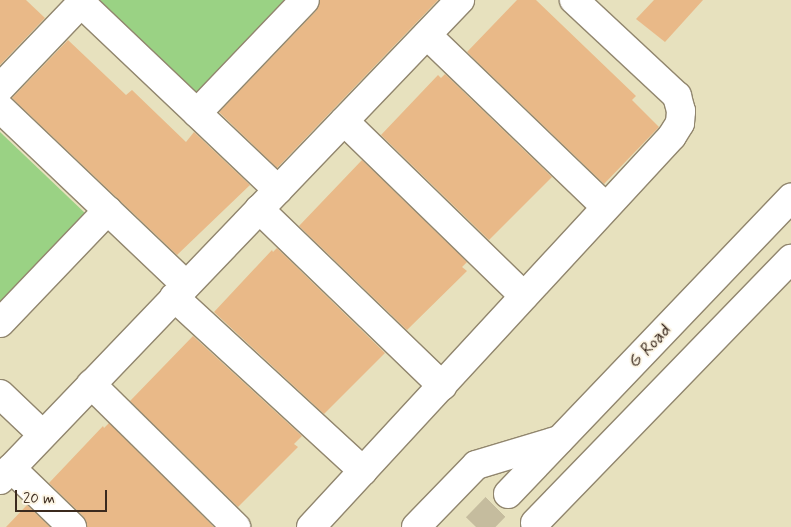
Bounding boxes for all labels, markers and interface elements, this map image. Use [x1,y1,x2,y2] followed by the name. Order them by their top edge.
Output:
[624,320,676,372] street label: G Road
[18,480,110,512] scale bar
[23,489,55,509] text: 20 m

